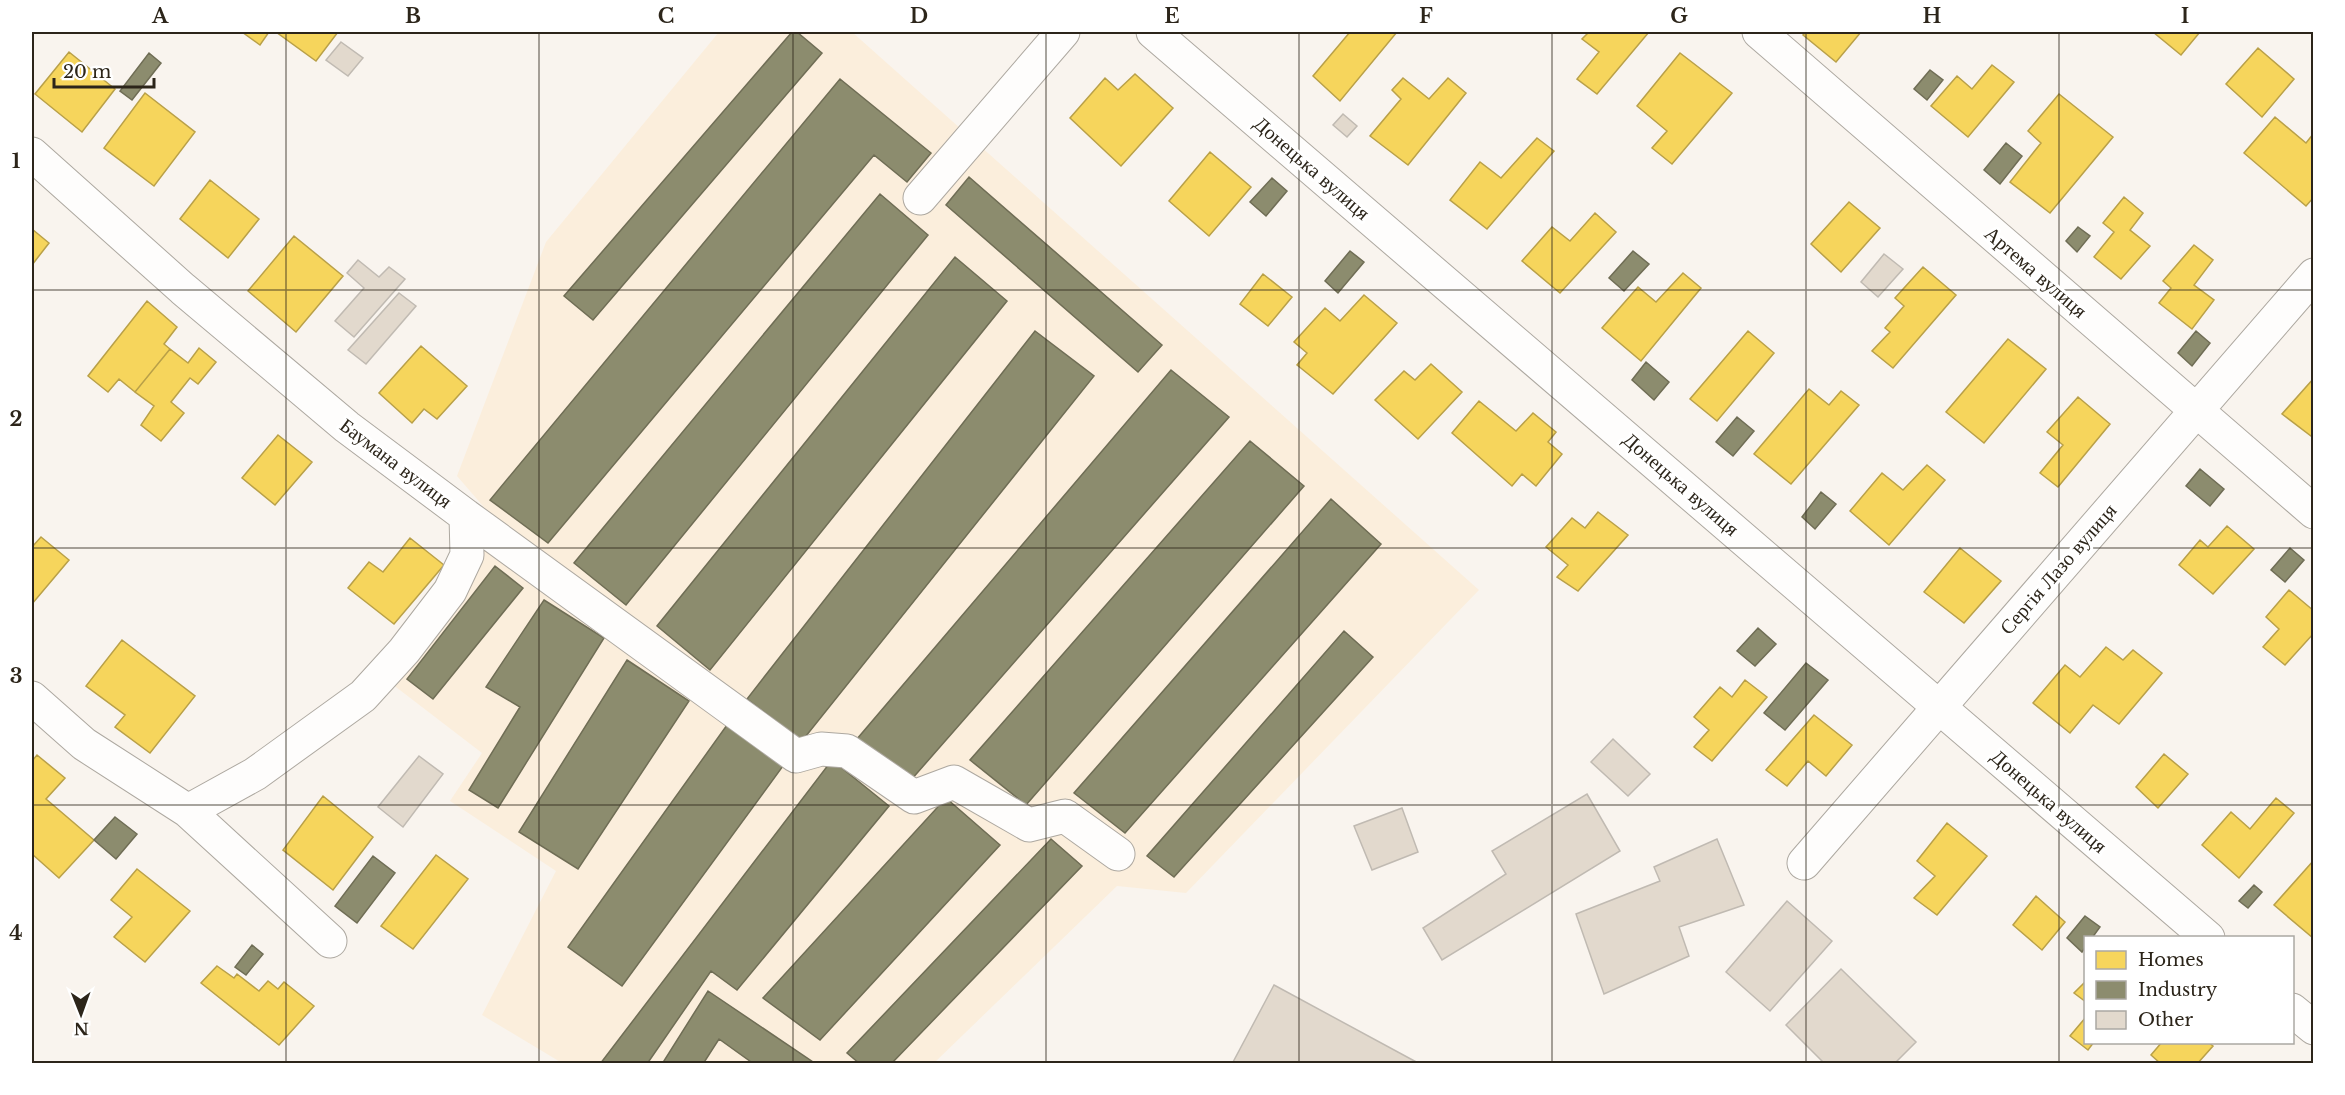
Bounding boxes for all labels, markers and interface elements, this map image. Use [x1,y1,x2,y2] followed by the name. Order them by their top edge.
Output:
[151,4,169,28] text: A
[405,4,421,28] text: B
[658,4,674,28] text: C
[910,4,928,28] text: D
[1164,4,1180,28] text: E
[1419,4,1433,28] text: F
[1670,4,1688,28] text: G
[1923,4,1942,28] text: H
[2181,4,2189,28] text: I
[54,51,154,89] scale bar
[63,61,111,83] text: 20 m
[1249,111,1375,225] street label: Донецька вулиця
[12,149,21,173] text: 1
[1980,221,2092,323] street label: Артема вулиця
[9,407,23,431] text: 2
[335,413,457,513] street label: Баумана вулиця
[1618,427,1744,541] street label: Донецька вулиця
[1995,499,2121,639] street label: Сергія Лазо вулиця
[10,664,22,688] text: 3
[1986,744,2112,858] street label: Донецька вулиця
[9,921,23,945] text: 4
[2084,936,2294,1044] legend
[2138,949,2204,971] text: Homes
[2138,979,2218,1001] text: Industry
[51,984,111,1044] north arrow
[2138,1009,2194,1031] text: Other
[74,1019,89,1039] text: N

